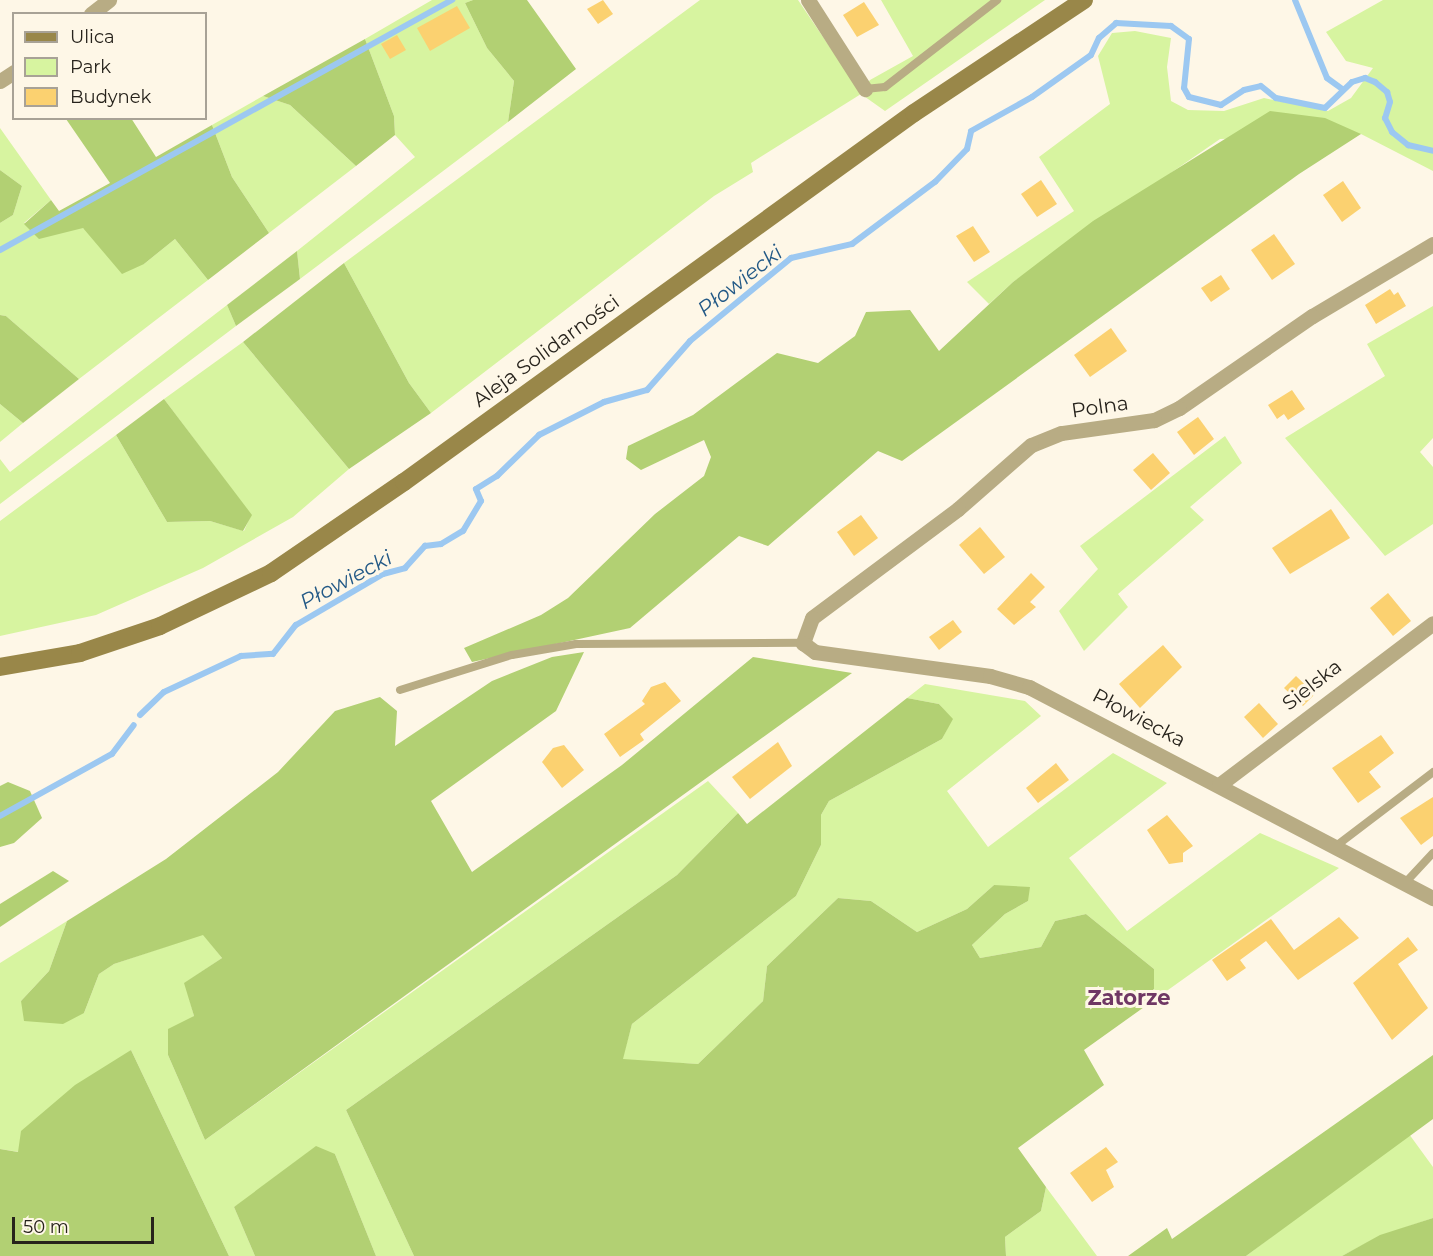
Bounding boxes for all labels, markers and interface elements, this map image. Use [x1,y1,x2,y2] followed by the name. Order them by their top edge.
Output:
[12,12,207,120] legend
[70,26,115,48] text: Ulica
[70,56,111,78] text: Park
[70,86,151,108] text: Budynek
[693,240,787,322] water label: Płowiecki
[468,290,624,412] street label: Aleja Solidarności
[1070,391,1130,423] street label: Polna
[296,545,396,615] water label: Płowiecki
[1278,654,1346,716] street label: Sielska
[1088,683,1190,753] street label: Płowiecka
[1087,985,1171,1011] district label: Zatorze
[15,1205,158,1243] scale bar
[23,1216,69,1238] text: 50 m

